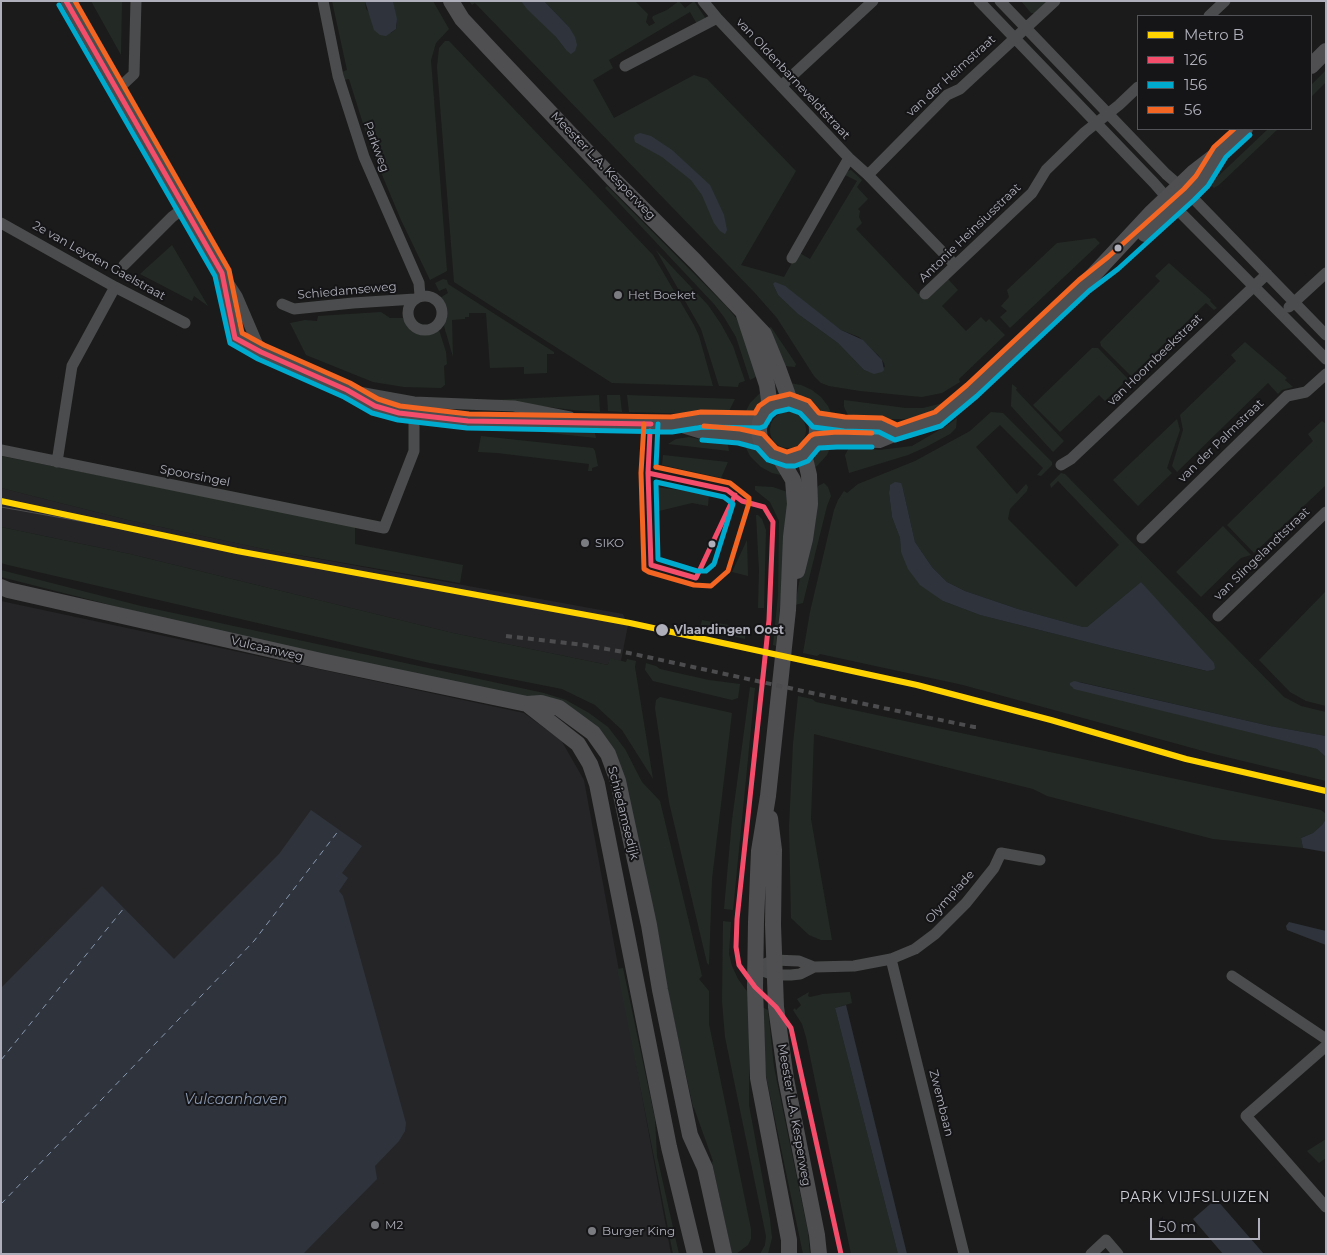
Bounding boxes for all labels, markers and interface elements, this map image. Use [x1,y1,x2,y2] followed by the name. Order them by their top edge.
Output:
[733,15,853,143] street label: van Oldenbarneveldtstraat
[1137,15,1312,130] legend
[1184,25,1244,44] text: Metro B
[903,32,999,120] street label: van der Heimstraat
[1184,50,1207,69] text: 126
[1184,75,1207,94] text: 156
[1184,100,1202,119] text: 56
[548,109,658,223] street label: Meester L.A. Kesperweg
[360,120,392,174] street label: Parkweg
[916,181,1024,285] street label: Antonie Heinsiusstraat
[30,218,168,304] street label: 2e van Leyden Gaelstraat
[1113,243,1123,253] unlabelled marker
[297,279,397,303] street label: Schiedamseweg
[628,288,696,302] place label: Het Boeket
[612,289,624,301] marker: Het Boeket
[1105,311,1205,409] street label: van Hoornbeekstraat
[1175,396,1267,486] street label: van der Palmstraat
[159,462,231,490] street label: Spoorsingel
[1211,505,1313,603] street label: van Slingelandtstraat
[595,536,624,550] place label: SIKO
[579,537,591,549] marker: SIKO
[707,539,717,549] unlabelled marker
[654,622,670,638] marker: Vlaardingen Oost
[674,623,784,637] place label: Vlaardingen Oost
[229,634,305,664] street label: Vulcaanweg
[604,765,642,861] street label: Schiedamsedijk
[922,868,978,926] street label: Olympiade
[774,1043,814,1187] street label: Meester L.A. Kesperweg
[926,1068,956,1138] street label: Zwembaan
[185,1092,287,1108] water label: Vulcaanhaven
[1118,1190,1272,1206] district label: PARK VIJFSLUIZEN
[1152,1208,1262,1240] scale bar
[1158,1217,1196,1236] text: 50 m
[385,1218,403,1232] place label: M2
[369,1219,381,1231] marker: M2
[602,1224,675,1238] place label: Burger King
[586,1225,598,1237] marker: Burger King

